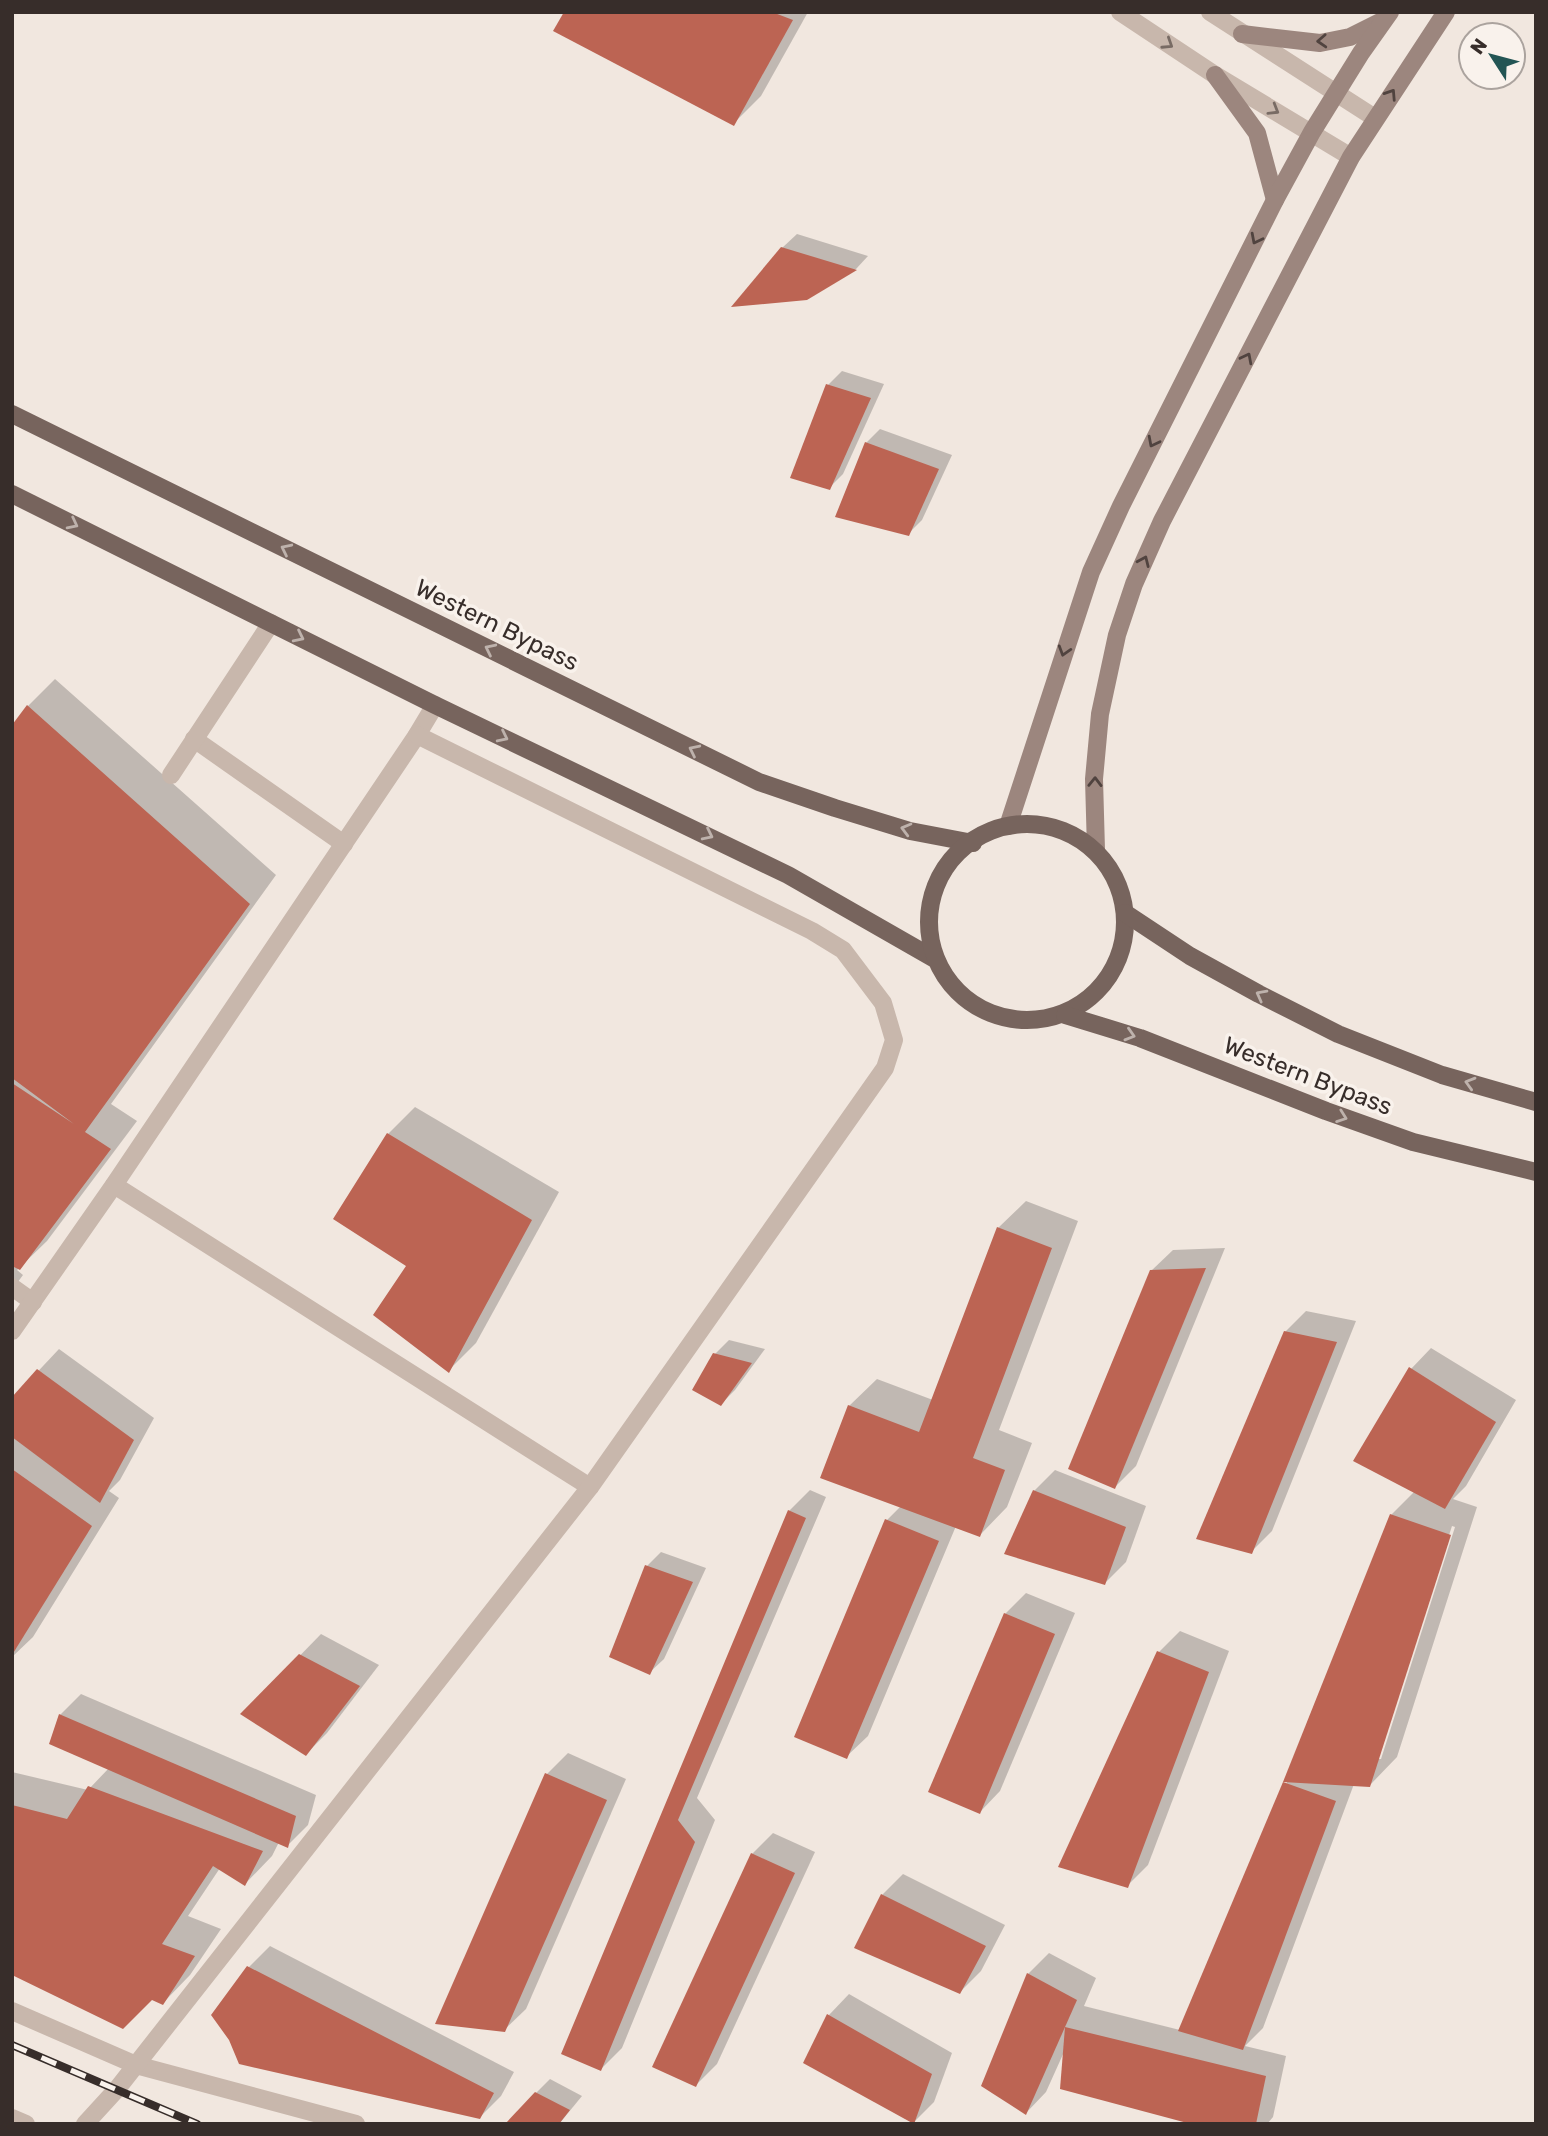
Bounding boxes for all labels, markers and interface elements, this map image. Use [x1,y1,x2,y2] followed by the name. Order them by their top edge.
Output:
[1457,21,1527,91] north arrow
[1316,33,1327,48] one-way arrow
[1465,34,1492,59] text: N
[1160,35,1173,48] one-way arrow
[1383,89,1395,102] one-way arrow
[1266,101,1279,114] one-way arrow
[1250,232,1264,244] one-way arrow
[1238,353,1252,365] one-way arrow
[1147,435,1161,447] one-way arrow
[66,516,78,530] one-way arrow
[281,543,293,557] one-way arrow
[1136,556,1150,568] one-way arrow
[411,573,583,677] street label: Western Bypass
[292,628,304,642] one-way arrow
[485,644,497,658] one-way arrow
[1058,645,1073,657] one-way arrow
[496,729,508,743] one-way arrow
[689,744,701,758] one-way arrow
[1087,776,1102,787] one-way arrow
[901,823,913,837] one-way arrow
[701,827,713,841] one-way arrow
[1256,990,1268,1003] one-way arrow
[1124,1027,1136,1041] one-way arrow
[1220,1031,1396,1121] street label: Western Bypass
[1464,1077,1476,1091] one-way arrow
[1336,1109,1348,1123] one-way arrow

